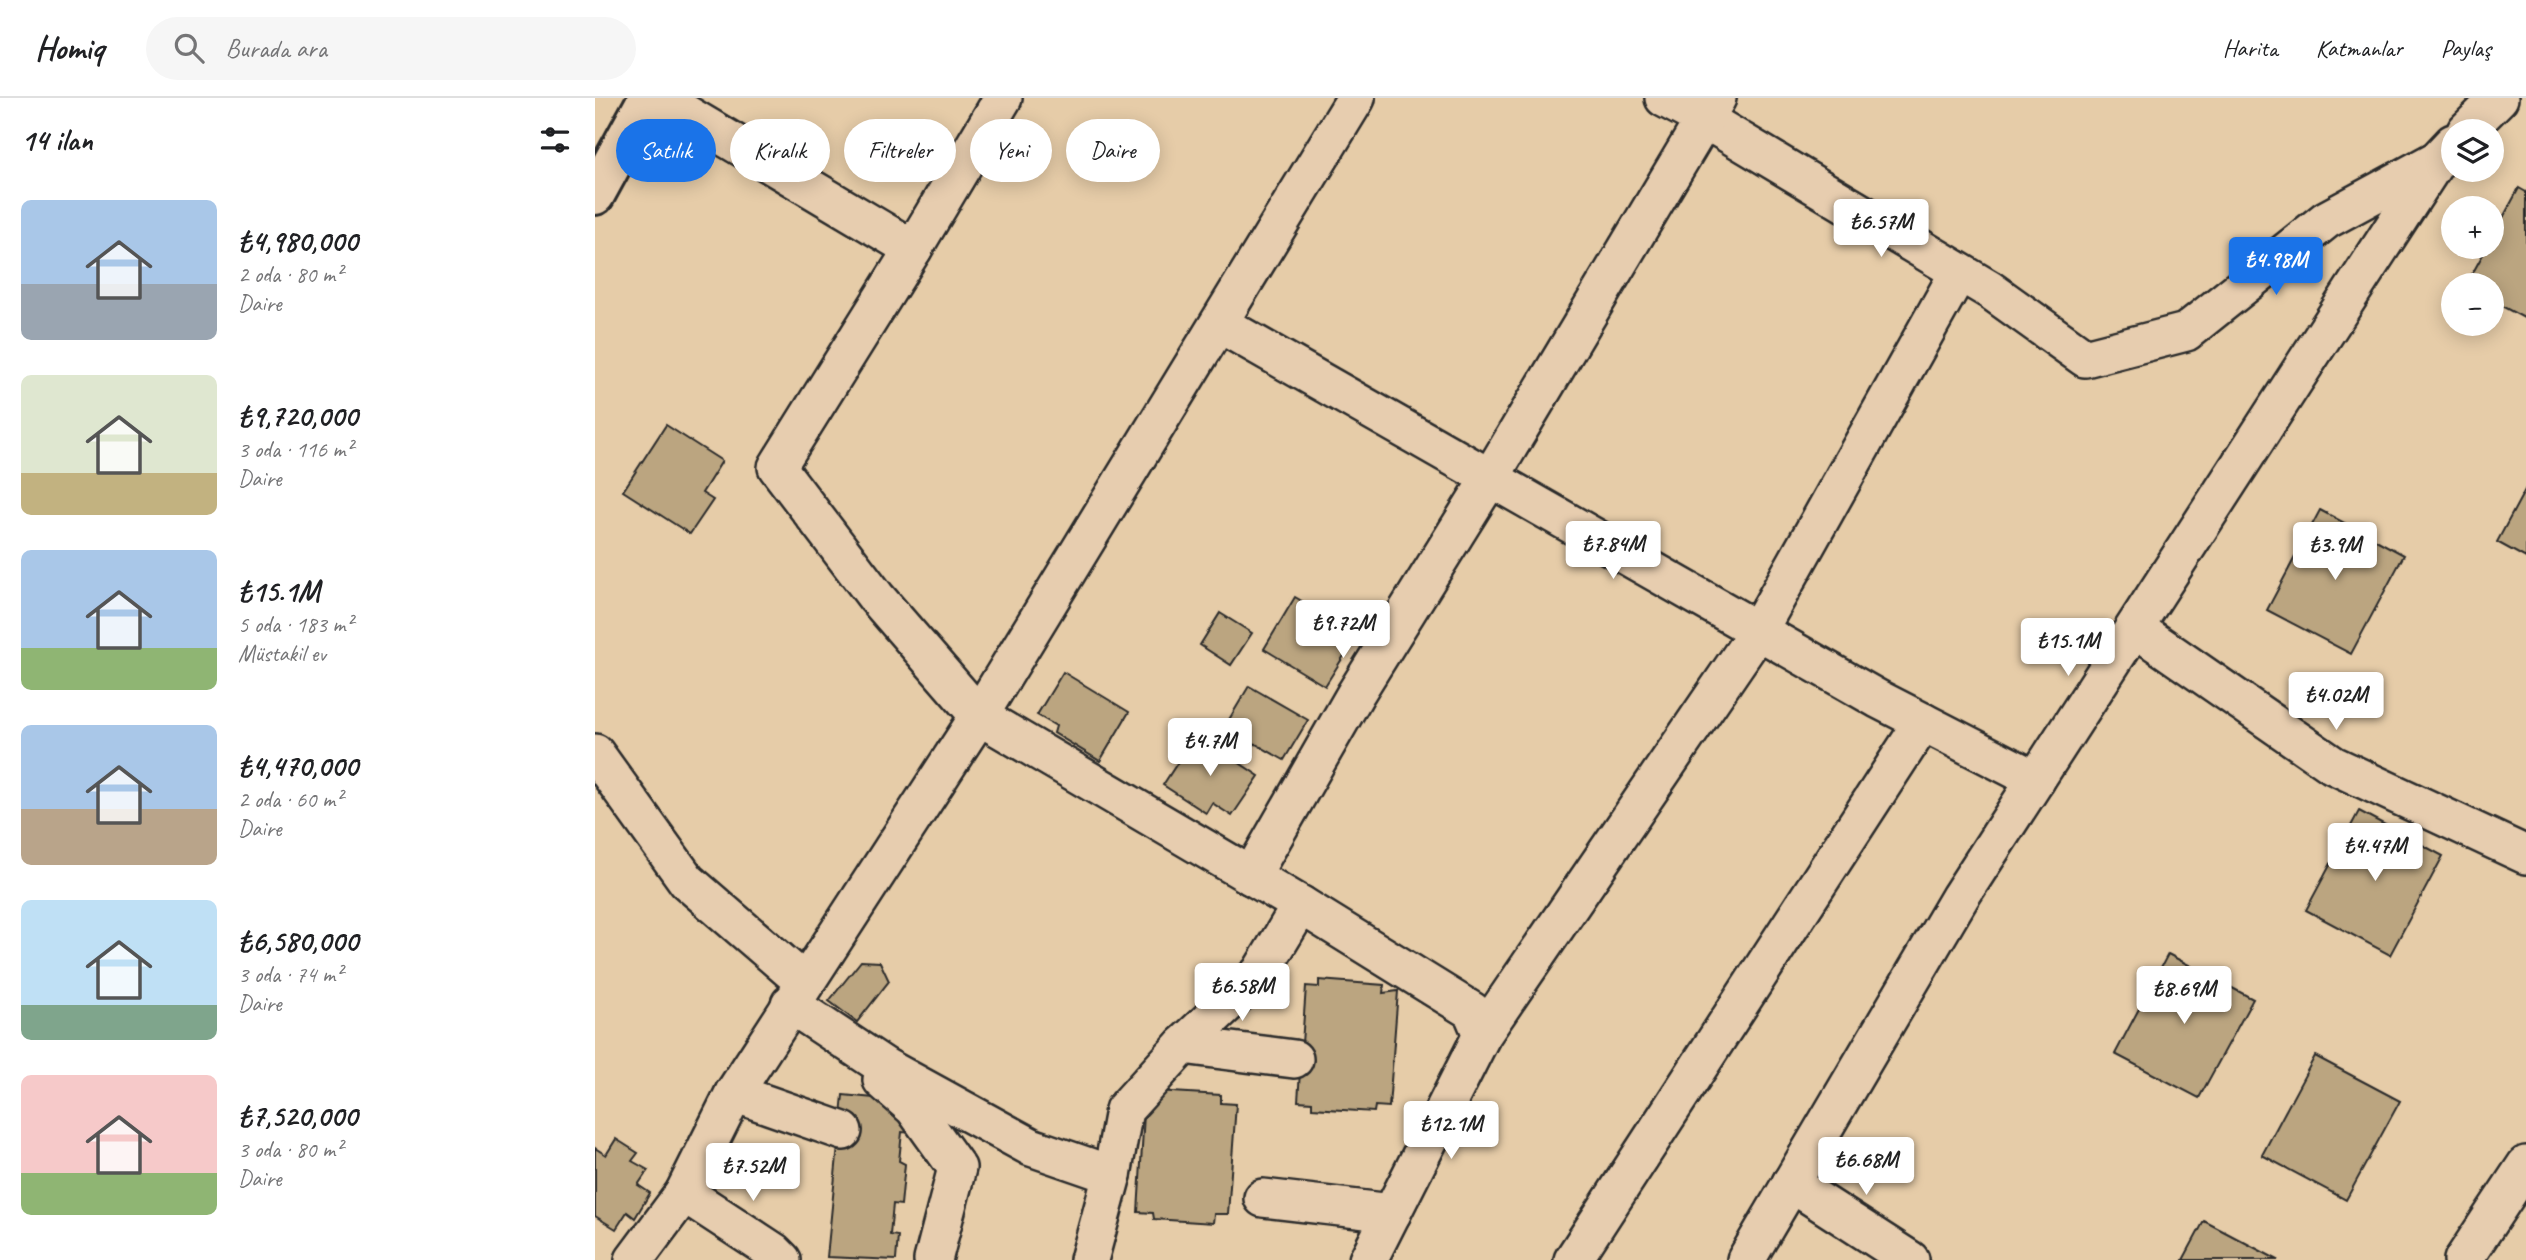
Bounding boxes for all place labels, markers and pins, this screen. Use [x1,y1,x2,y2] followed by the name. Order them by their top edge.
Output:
[1824,200,1938,259] pin: ₺6.57M
[2219,238,2333,297] pin: ₺4.98M
[1556,522,1670,581] pin: ₺7.84M
[2286,522,2384,582] pin: ₺3.9M
[1286,601,1400,660] pin: ₺9.72M
[2011,618,2125,678] pin: ₺15.1M
[2279,672,2393,732] pin: ₺4.02M
[1161,718,1259,778] pin: ₺4.7M
[2318,824,2432,883] pin: ₺4.47M
[1185,964,1299,1023] pin: ₺6.58M
[2127,967,2241,1026] pin: ₺8.69M
[1394,1102,1508,1161] pin: ₺12.1M
[1809,1138,1923,1197] pin: ₺6.68M
[696,1144,810,1203] pin: ₺7.52M

